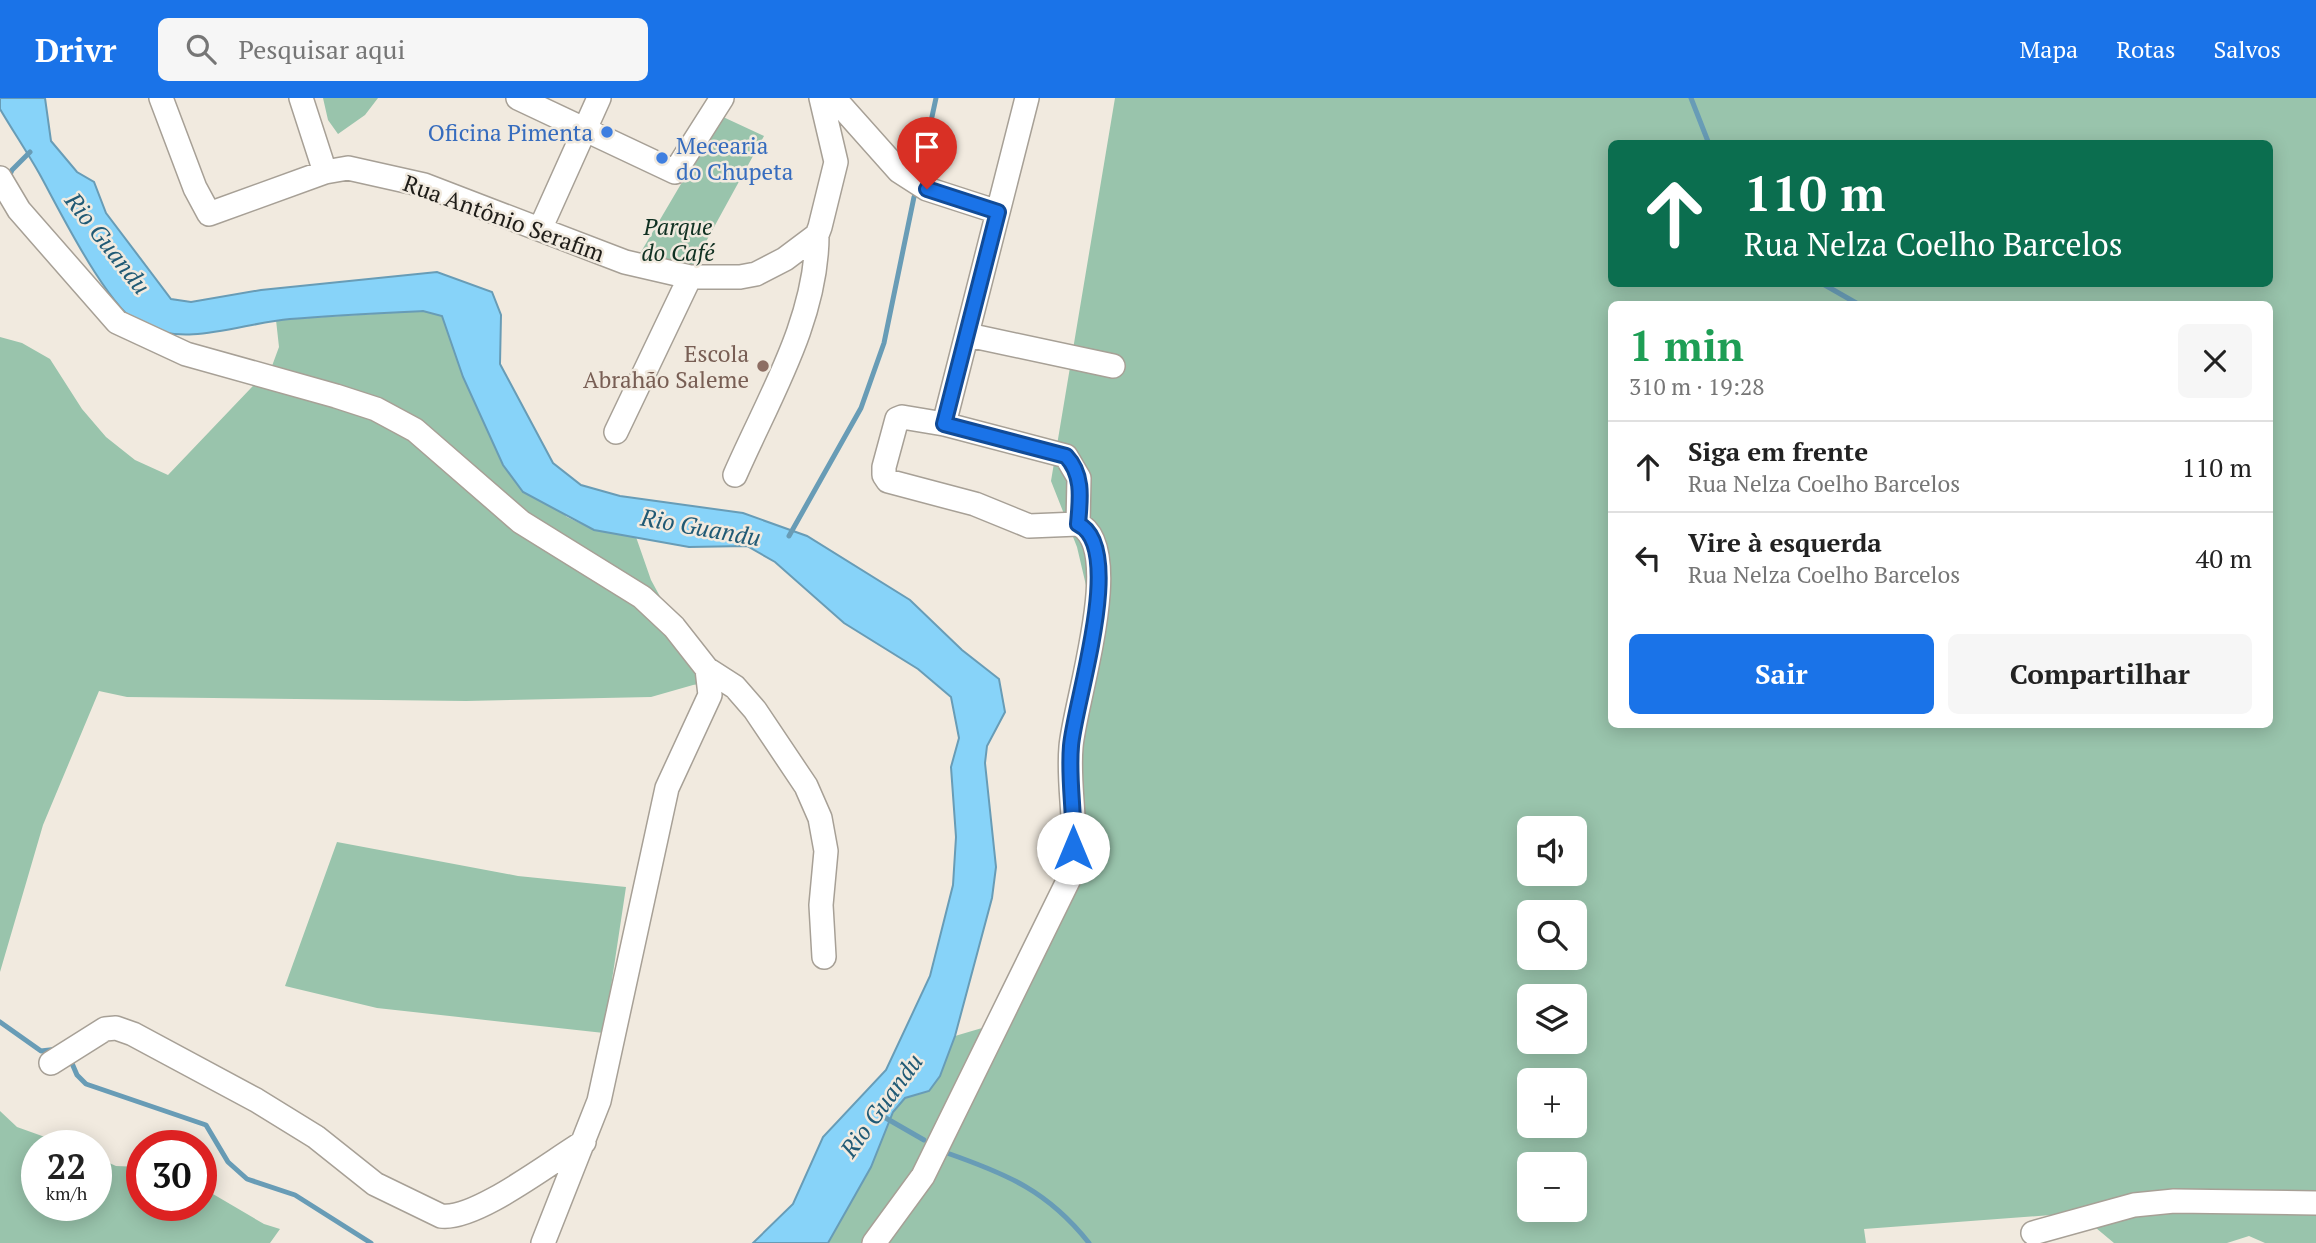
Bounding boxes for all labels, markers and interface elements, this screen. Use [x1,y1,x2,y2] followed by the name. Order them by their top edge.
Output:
[158,18,648,81] search box
[35,28,116,71] text: Drivr
[182,30,220,68] icon: search
[238,32,405,66] text: Pesquisar aqui
[2019,33,2078,65] text: Mapa
[2116,33,2175,65] text: Rotas
[2213,33,2281,65] text: Salvos
[428,117,593,148] place label: Oficina Pimenta
[897,117,957,189] pin
[599,124,615,140] marker: Oficina Pimenta
[908,128,946,166] icon: arrive
[676,130,794,187] place label: Mecearia do Chupeta
[654,150,670,166] marker: Mecearia do Chupeta
[1744,160,1886,225] text: 110 m
[399,167,609,269] street label: Rua Antônio Serafim
[1629,168,1720,259] icon: ahead
[58,185,158,301] water label: Rio Guandu
[641,211,715,268] park label: Parque do Café
[1744,223,2123,265] text: Rua Nelza Coelho Barcelos
[1629,317,1744,373] text: 1 min
[2178,324,2252,398] button: close
[583,338,749,395] place label: Escola Abrahão Saleme
[755,358,771,374] marker: Escola Abrahão Saleme
[1629,371,1764,402] text: 310 m · 19:28
[1688,434,1868,468] text: Siga em frente
[1629,448,1667,486] icon: ahead
[2182,450,2252,484] text: 110 m
[1688,468,1960,499] text: Rua Nelza Coelho Barcelos
[638,501,763,553] water label: Rio Guandu
[1688,525,1882,559] text: Vire à esquerda
[1629,539,1667,577] icon: left
[2196,541,2252,575] text: 40 m
[1688,559,1960,590] text: Rua Nelza Coelho Barcelos
[1629,634,1934,714] button: Sair
[1948,634,2252,714] button: Compartilhar
[1036,811,1110,885] position arrow
[1517,816,1587,1222] map controls
[1517,816,1587,886] button: sound
[1517,900,1587,970] button: search
[1517,984,1587,1054] button: layers
[832,1047,929,1164] water label: Rio Guandu
[1517,1068,1587,1138] button: +
[126,1130,217,1221] speed limit sign: 30
[47,1143,86,1189] text: 22
[1517,1152,1587,1222] button: −
[46,1181,87,1205] text: km/h

